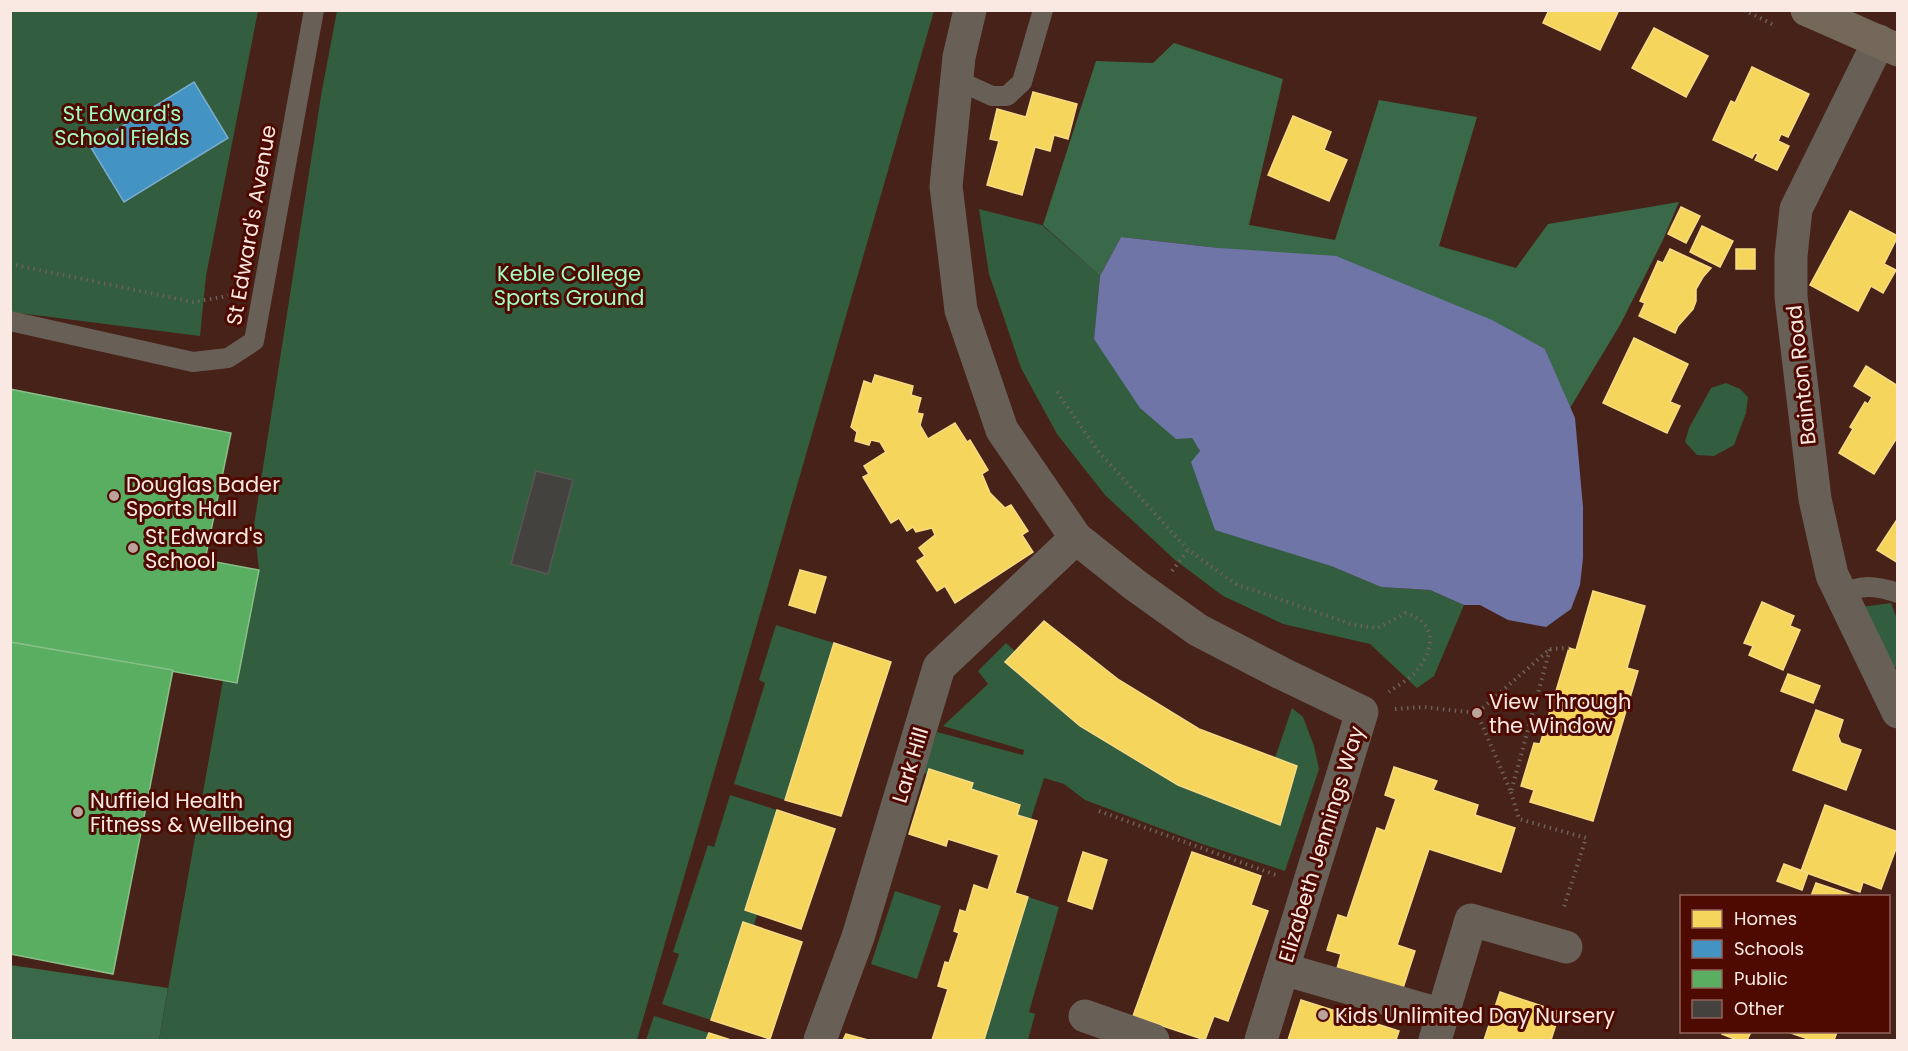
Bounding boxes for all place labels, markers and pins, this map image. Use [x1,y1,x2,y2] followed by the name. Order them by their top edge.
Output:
[126,470,280,523] place label: Douglas Bader Sports Hall
[107,489,121,503] marker: Douglas Bader Sports Hall
[145,522,263,575] place label: St Edward's School
[126,541,140,555] marker: St Edward's School
[1489,687,1631,740] place label: View Through the Window
[1470,706,1484,720] marker: View Through the Window
[90,786,292,839] place label: Nuffield Health Fitness & Wellbeing
[71,805,85,819] marker: Nuffield Health Fitness & Wellbeing
[1335,1001,1615,1030] place label: Kids Unlimited Day Nursery
[1316,1008,1330,1022] marker: Kids Unlimited Day Nursery

